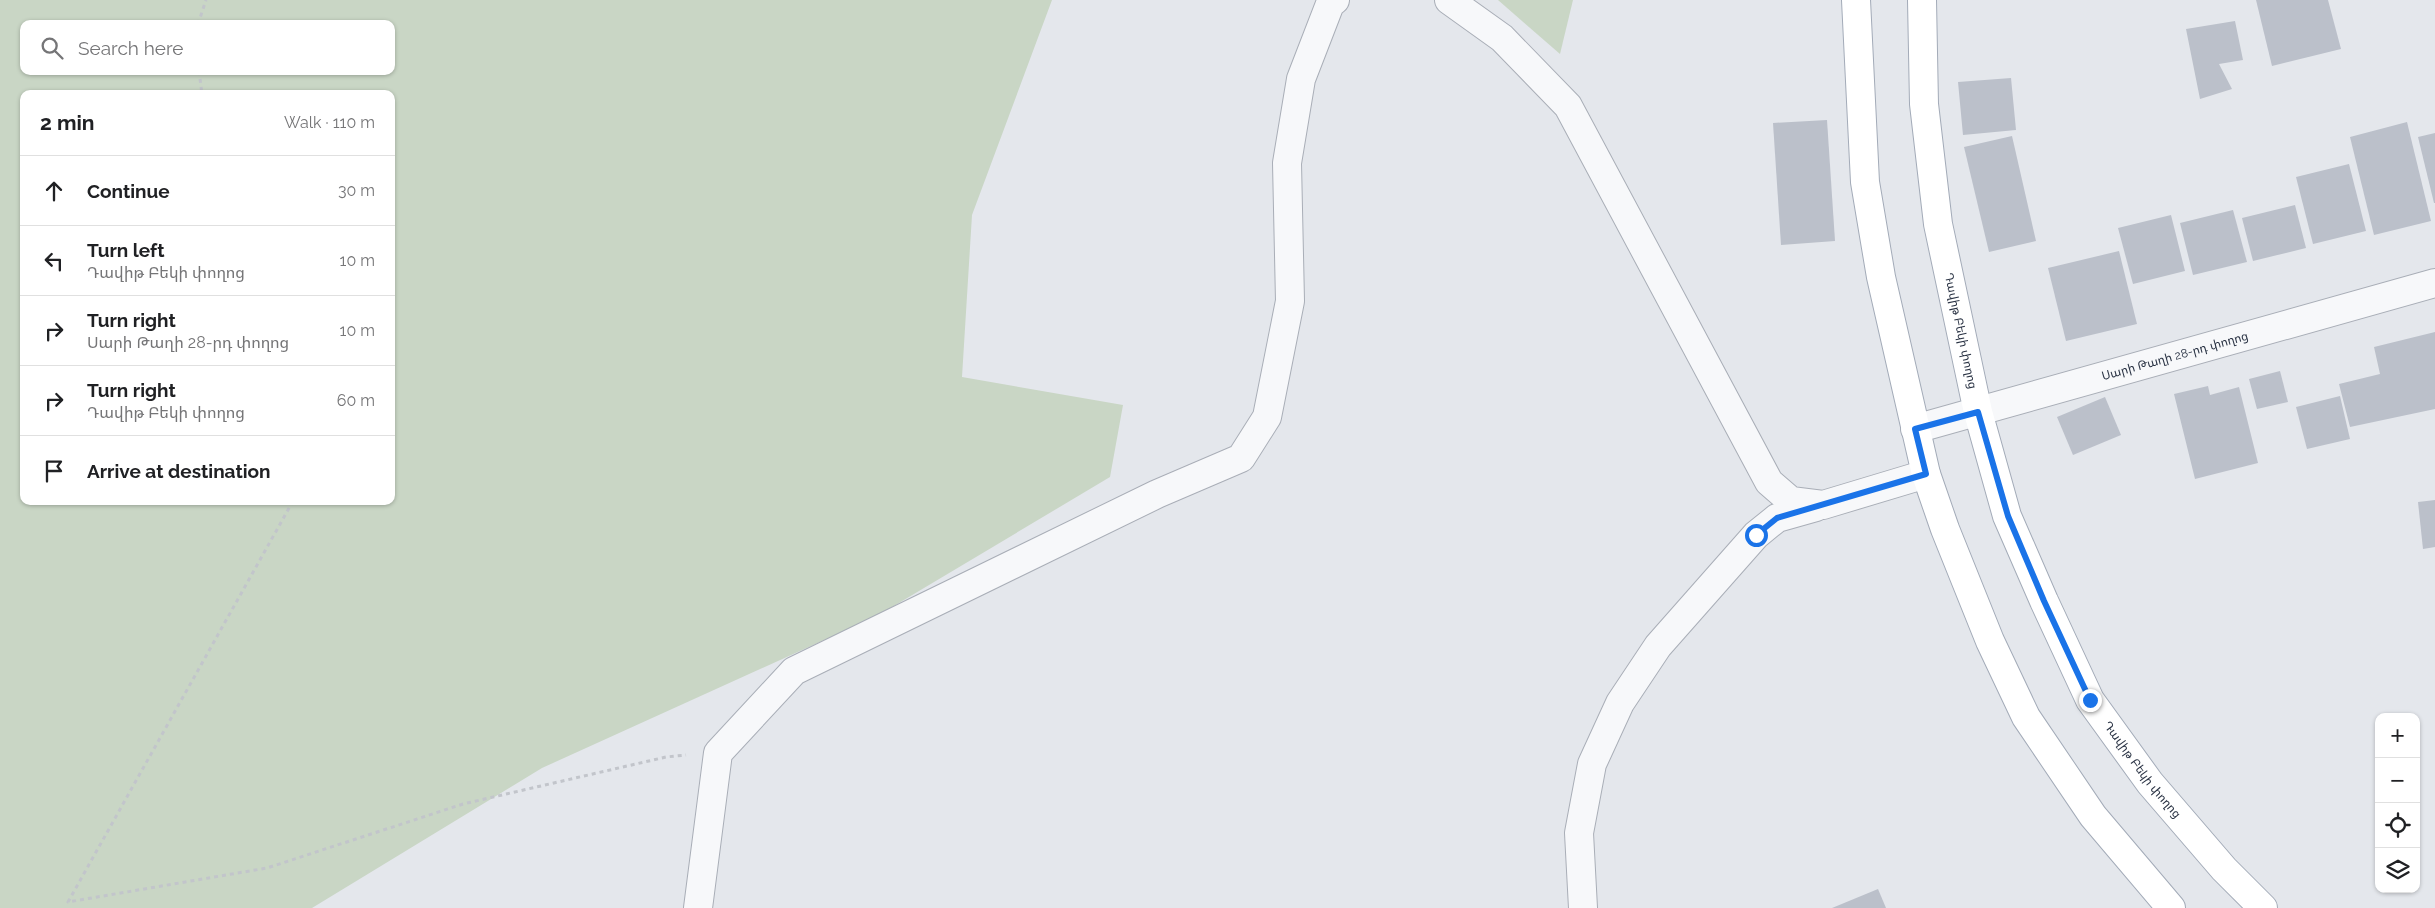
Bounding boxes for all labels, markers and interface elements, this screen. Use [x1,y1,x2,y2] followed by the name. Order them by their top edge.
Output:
[20,20,395,75] search box
[38,34,66,62] icon: search
[78,37,184,59] text: Search here
[40,110,94,135] text: 2 min
[284,113,375,132] text: Walk · 110 m
[40,177,68,205] icon: ahead
[87,180,170,202] text: Continue
[338,181,375,200] text: 30 m
[87,239,164,261] text: Turn left
[40,247,68,275] icon: left
[340,251,375,270] text: 10 m
[87,263,245,282] text: Դավիթ Բեկի փողոց
[1942,271,1980,390] street label: Դավիթ Բեկի փողոց
[87,309,176,331] text: Turn right
[40,317,68,345] icon: right
[340,321,375,340] text: 10 m
[2100,329,2250,383] street label: Սարի Թաղի 28-րդ փողոց
[87,333,289,352] text: Սարի Թաղի 28-րդ փողոց
[87,379,176,401] text: Turn right
[40,387,68,415] icon: right
[337,391,375,410] text: 60 m
[87,403,245,422] text: Դավիթ Բեկի փողոց
[40,457,68,485] icon: arrive
[87,460,271,482] text: Arrive at destination
[1745,524,1768,547] route start
[2079,689,2102,712] route end
[2375,713,2420,893] map controls
[2375,713,2420,758] button: +
[2101,718,2184,821] street label: Դավիթ Բեկի փողոց
[2375,758,2420,803] button: −
[2375,803,2420,848] button: locate
[2375,848,2420,893] button: layers

